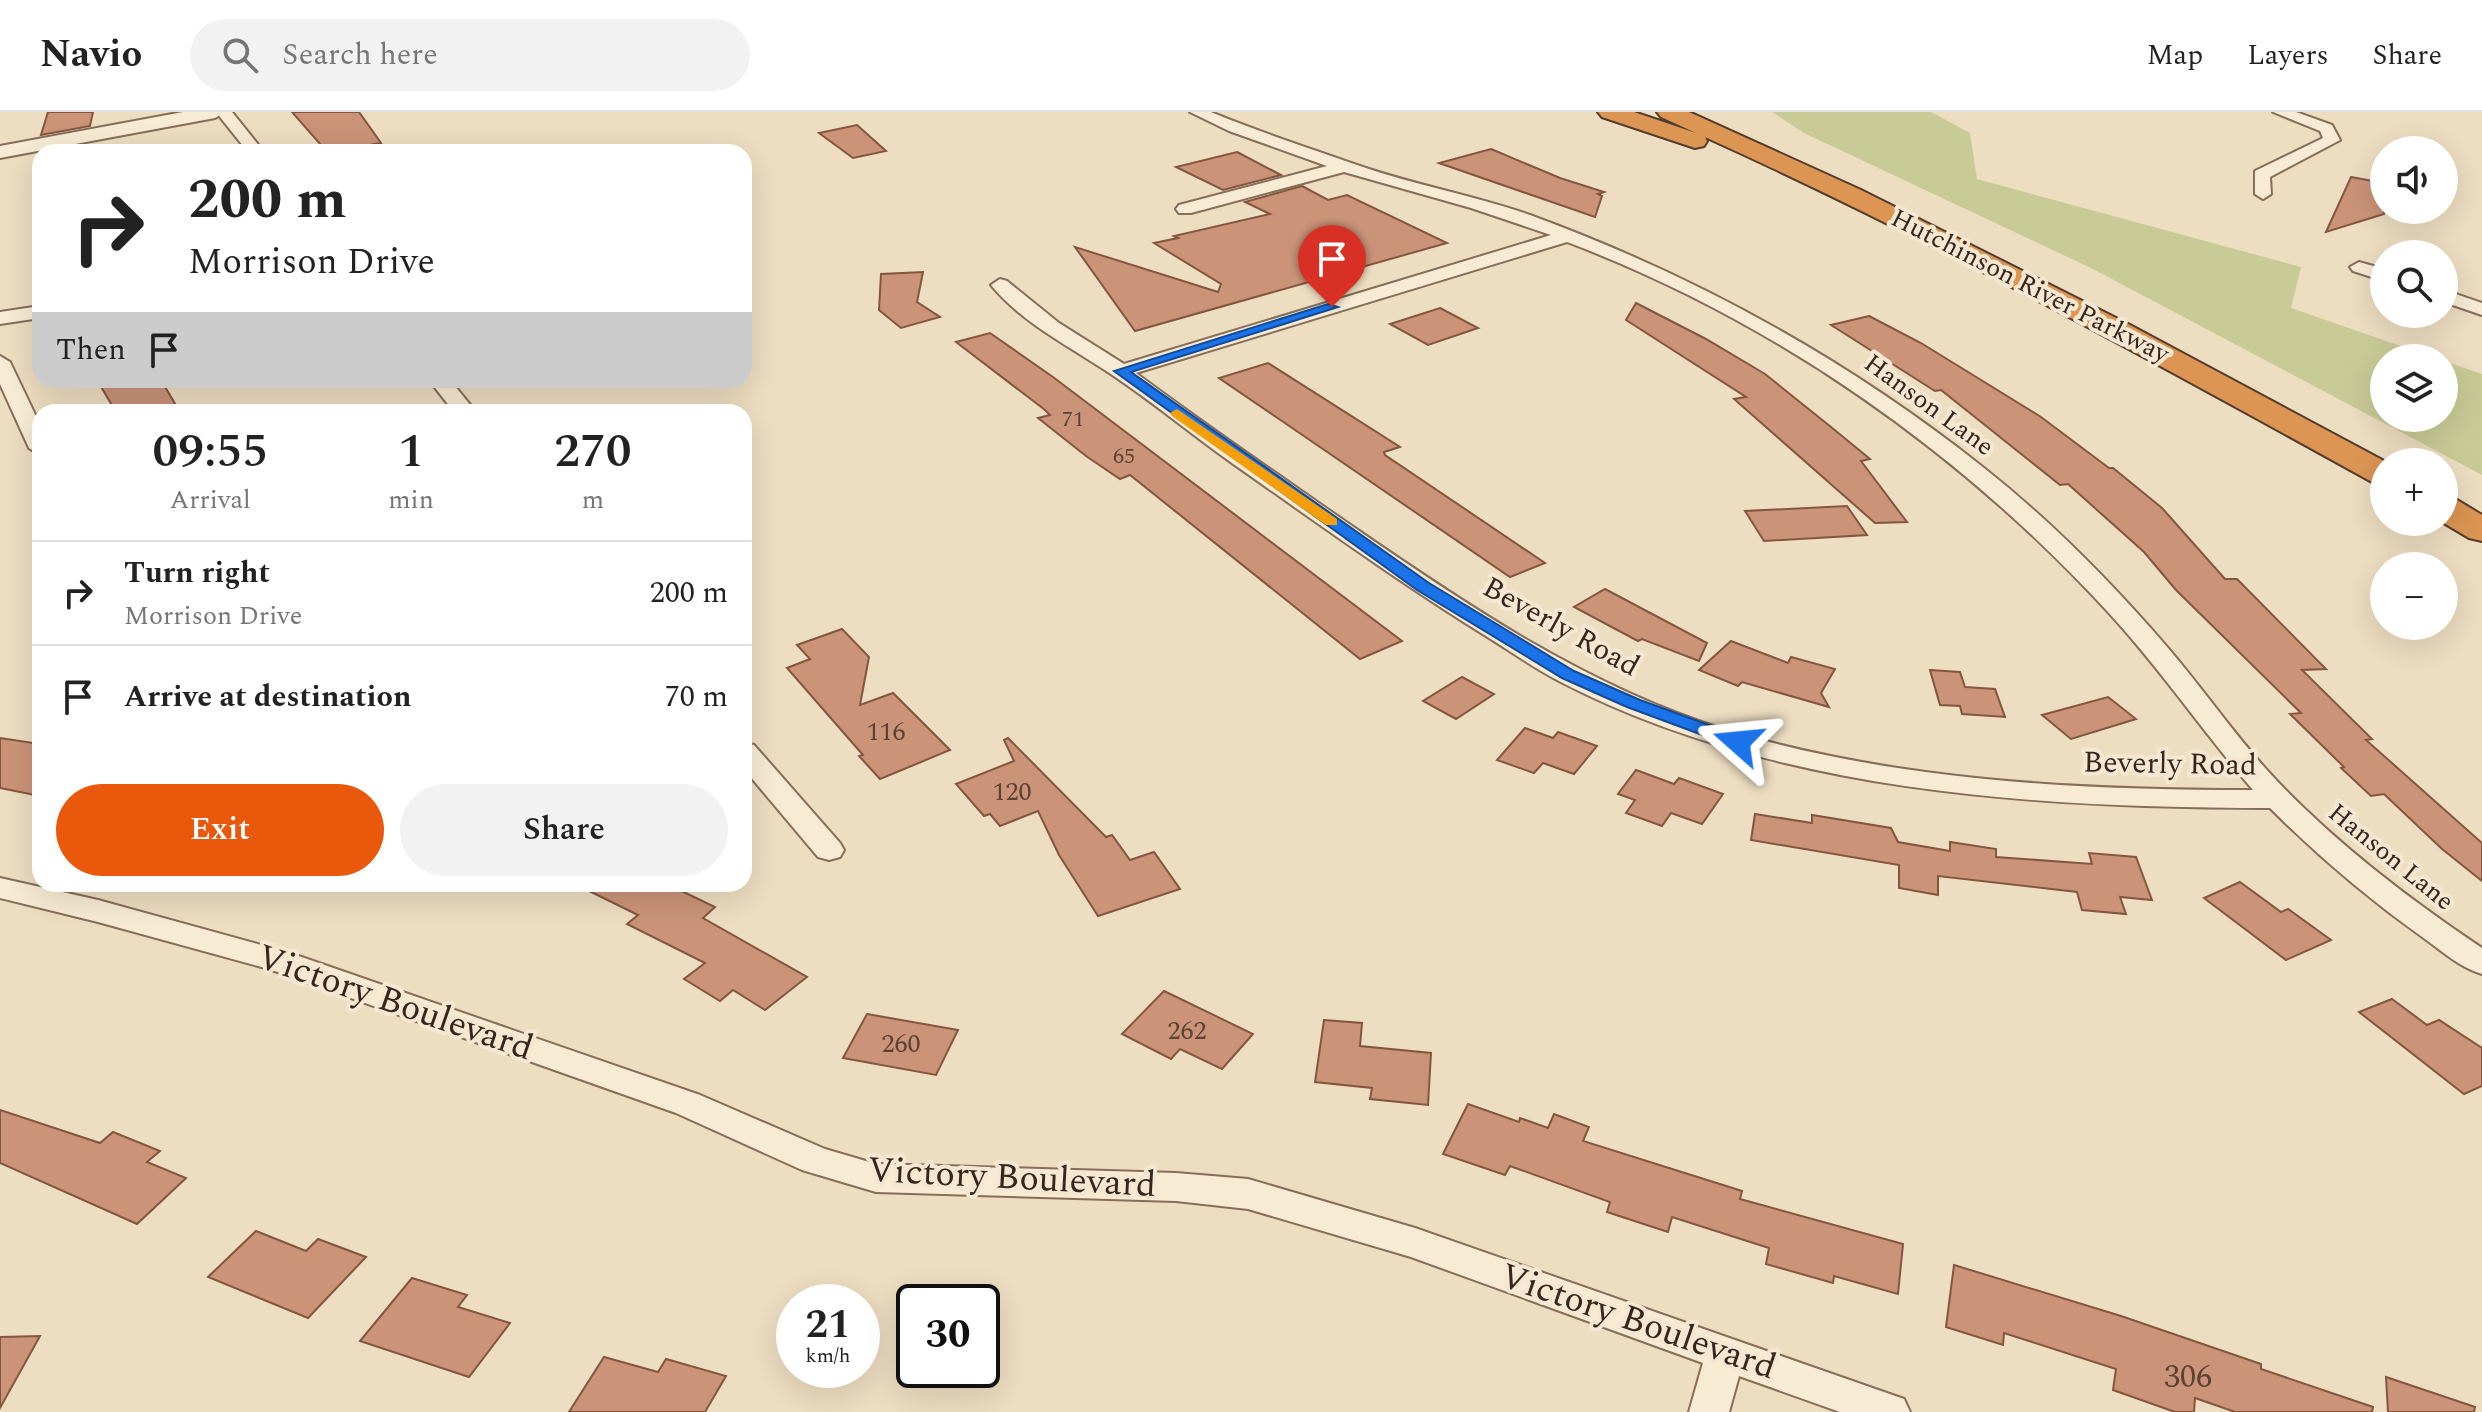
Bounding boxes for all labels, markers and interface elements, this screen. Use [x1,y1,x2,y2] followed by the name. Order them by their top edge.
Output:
[190,19,750,91] search box
[40,26,142,84] text: Navio
[282,32,438,78] text: Search here
[218,33,262,77] icon: search
[2147,34,2203,77] text: Map
[2247,34,2329,77] text: Layers
[2373,34,2442,77] text: Share
[2370,136,2458,640] map controls
[2370,136,2458,224] button: sound
[188,158,347,243] text: 200 m
[56,176,160,280] icon: right
[1884,198,2178,374] street label: Hutchinson River Parkway
[1298,225,1366,307] pin
[188,235,435,290] text: Morrison Drive
[1310,237,1354,281] icon: arrive
[2370,240,2458,328] button: search
[56,327,126,373] text: Then
[142,328,186,372] icon: arrive
[1855,344,2003,466] street label: Hanson Lane
[2370,344,2458,432] button: layers
[1062,403,1084,436] house number: 71
[152,415,268,488] text: 09:55
[398,415,424,488] text: 1
[554,415,632,488] text: 270
[1113,440,1135,473] house number: 65
[2370,448,2458,536] button: +
[170,480,251,520] text: Arrival
[388,480,434,520] text: min
[582,480,604,520] text: m
[124,550,270,596] text: Turn right
[2370,552,2458,640] button: −
[1474,565,1648,689] street label: Beverly Road
[650,570,728,616] text: 200 m
[56,571,100,615] icon: right
[124,596,302,636] text: Morrison Drive
[124,674,411,720] text: Arrive at destination
[665,674,728,720] text: 70 m
[56,675,100,719] icon: arrive
[1696,700,1780,784] position arrow
[866,712,906,752] house number: 116
[2083,739,2257,789] street label: Beverly Road
[992,772,1032,812] house number: 120
[56,784,384,876] button: Exit
[400,784,728,876] button: Share
[2319,793,2463,921] street label: Hanson Lane
[249,930,541,1076] street label: Victory Boulevard
[1167,1011,1207,1051] house number: 262
[881,1024,921,1064] house number: 260
[866,1143,1158,1213] street label: Victory Boulevard
[1492,1249,1784,1395] street label: Victory Boulevard
[896,1284,1000,1388] speed limit sign: 30
[806,1295,850,1356] text: 21
[806,1341,851,1371] text: km/h
[2164,1353,2212,1402] house number: 306

